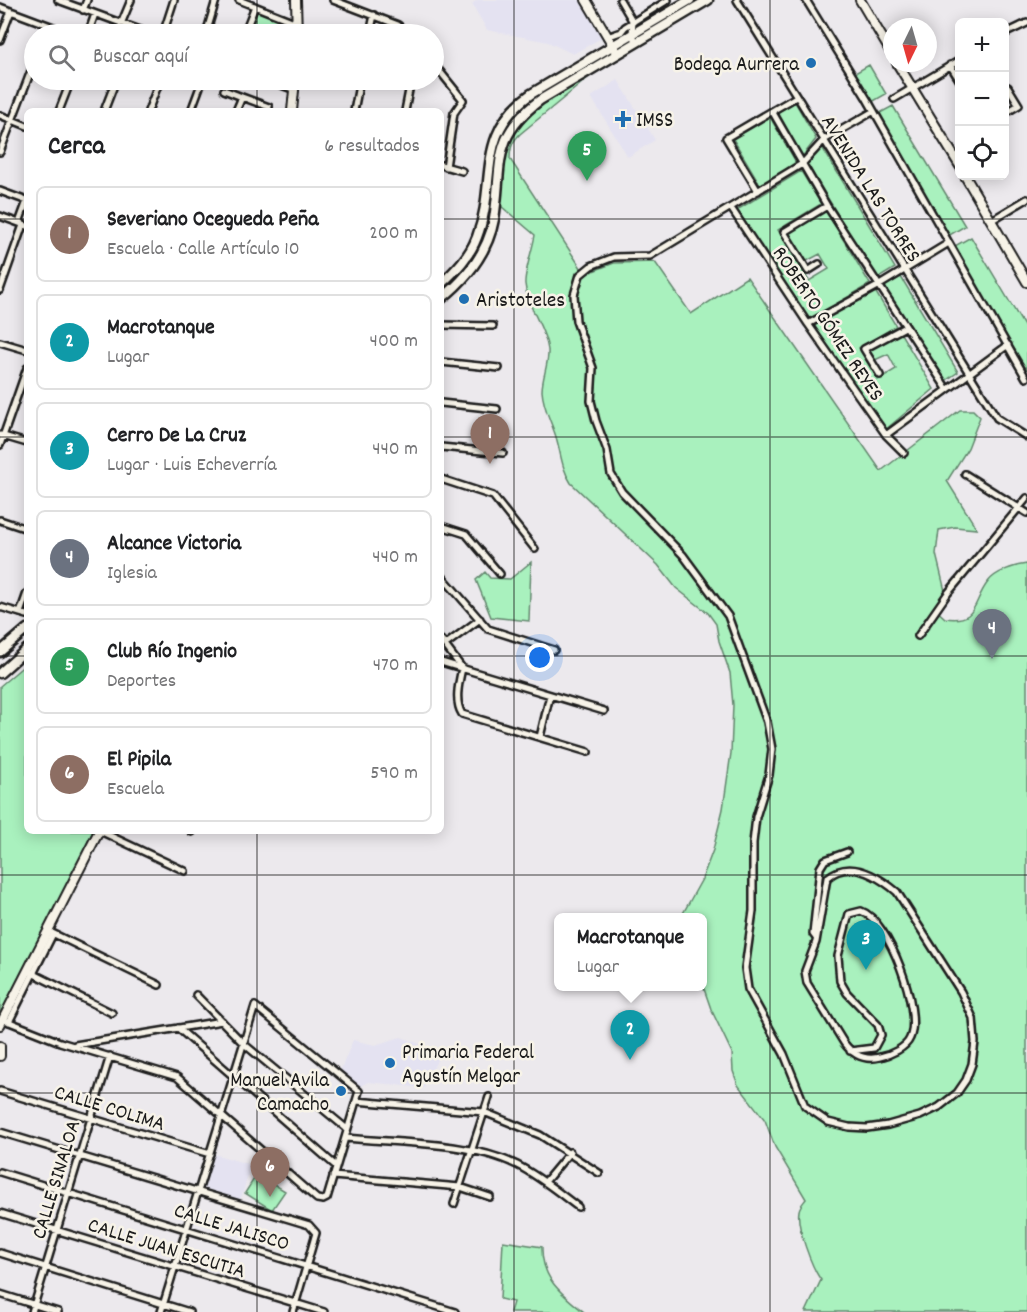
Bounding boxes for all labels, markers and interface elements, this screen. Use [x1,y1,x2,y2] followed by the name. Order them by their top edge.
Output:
[883,18,937,72] north arrow
[955,18,1009,180] map controls
[955,18,1009,72] button: +
[24,24,444,90] search box
[45,41,78,74] icon: search
[93,42,188,73] text: Buscar aquí
[674,51,800,81] place label: Bodega Aurrera
[804,56,818,70] marker: Bodega Aurrera
[955,72,1009,126] button: −
[636,107,673,137] place label: IMSS
[614,110,632,128] marker: IMSS
[812,110,927,269] street label: AVENIDA LAS TORRES
[955,126,1009,180] button: locate
[48,129,105,166] text: Cerca
[568,132,606,181] pin: 5
[324,133,420,161] text: 6 resultados
[107,205,319,236] text: Severiano Ocegueda Peña
[67,220,72,248] text: 1
[369,220,418,248] text: 200 m
[107,236,300,264] text: Escuela · Calle Artículo 10
[763,241,890,408] street label: ROBERTO GÓMEZ REYES
[476,287,565,317] place label: Aristoteles
[457,292,471,306] marker: Aristoteles
[107,313,215,344] text: Macrotanque
[65,328,74,356] text: 2
[370,328,418,356] text: 400 m
[107,344,149,372] text: Lugar
[470,414,510,464] pin: 1
[107,421,246,452] text: Cerro De La Cruz
[65,436,74,464] text: 3
[372,436,418,464] text: 440 m
[107,452,277,480] text: Lugar · Luis Echeverría
[107,529,241,560] text: Alcance Victoria
[65,544,74,572] text: 4
[372,544,418,572] text: 440 m
[107,560,157,588] text: Iglesia
[972,610,1012,659] pin: 4
[107,637,237,668] text: Club Río Ingenio
[525,643,554,672] your location
[65,652,74,680] text: 5
[373,652,418,680] text: 470 m
[107,668,176,696] text: Deportes
[107,745,171,776] text: El Pipila
[65,760,74,788] text: 6
[370,760,418,788] text: 590 m
[107,776,164,804] text: Escuela
[554,913,707,991] popup
[846,920,886,970] pin: 3
[577,923,684,954] text: Macrotanque
[577,954,619,982] text: Lugar
[610,1010,650,1060] pin: 2
[402,1039,534,1093] place label: Primaria Federal Agustín Melgar
[383,1056,397,1070] marker: Primaria Federal Agustín Melgar
[230,1067,330,1121] place label: Manuel Avila Camacho
[50,1079,168,1141] street label: CALLE COLIMA
[334,1084,348,1098] marker: Manuel Avila Camacho
[26,1117,90,1243] street label: CALLE SINALOA
[250,1148,290,1197] pin: 6
[170,1197,293,1261] street label: CALLE JALISCO
[84,1212,249,1288] street label: CALLE JUAN ESCUTIA

